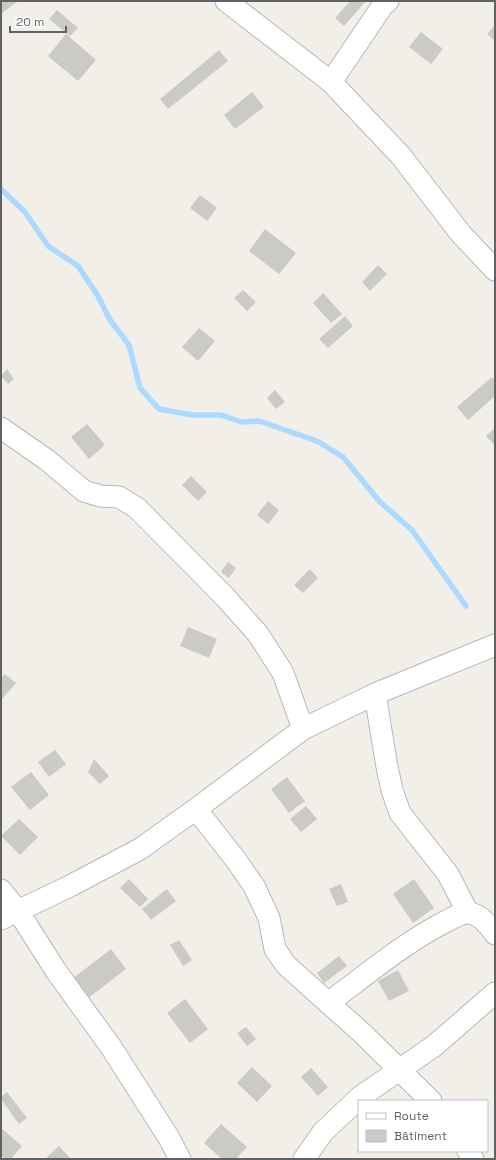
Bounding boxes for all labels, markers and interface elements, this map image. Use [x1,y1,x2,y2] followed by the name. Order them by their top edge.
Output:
[10,8,66,34] scale bar
[16,14,44,30] text: 20 m
[358,1100,488,1152] legend
[394,1108,429,1124] text: Route
[394,1128,447,1144] text: Bâtiment

